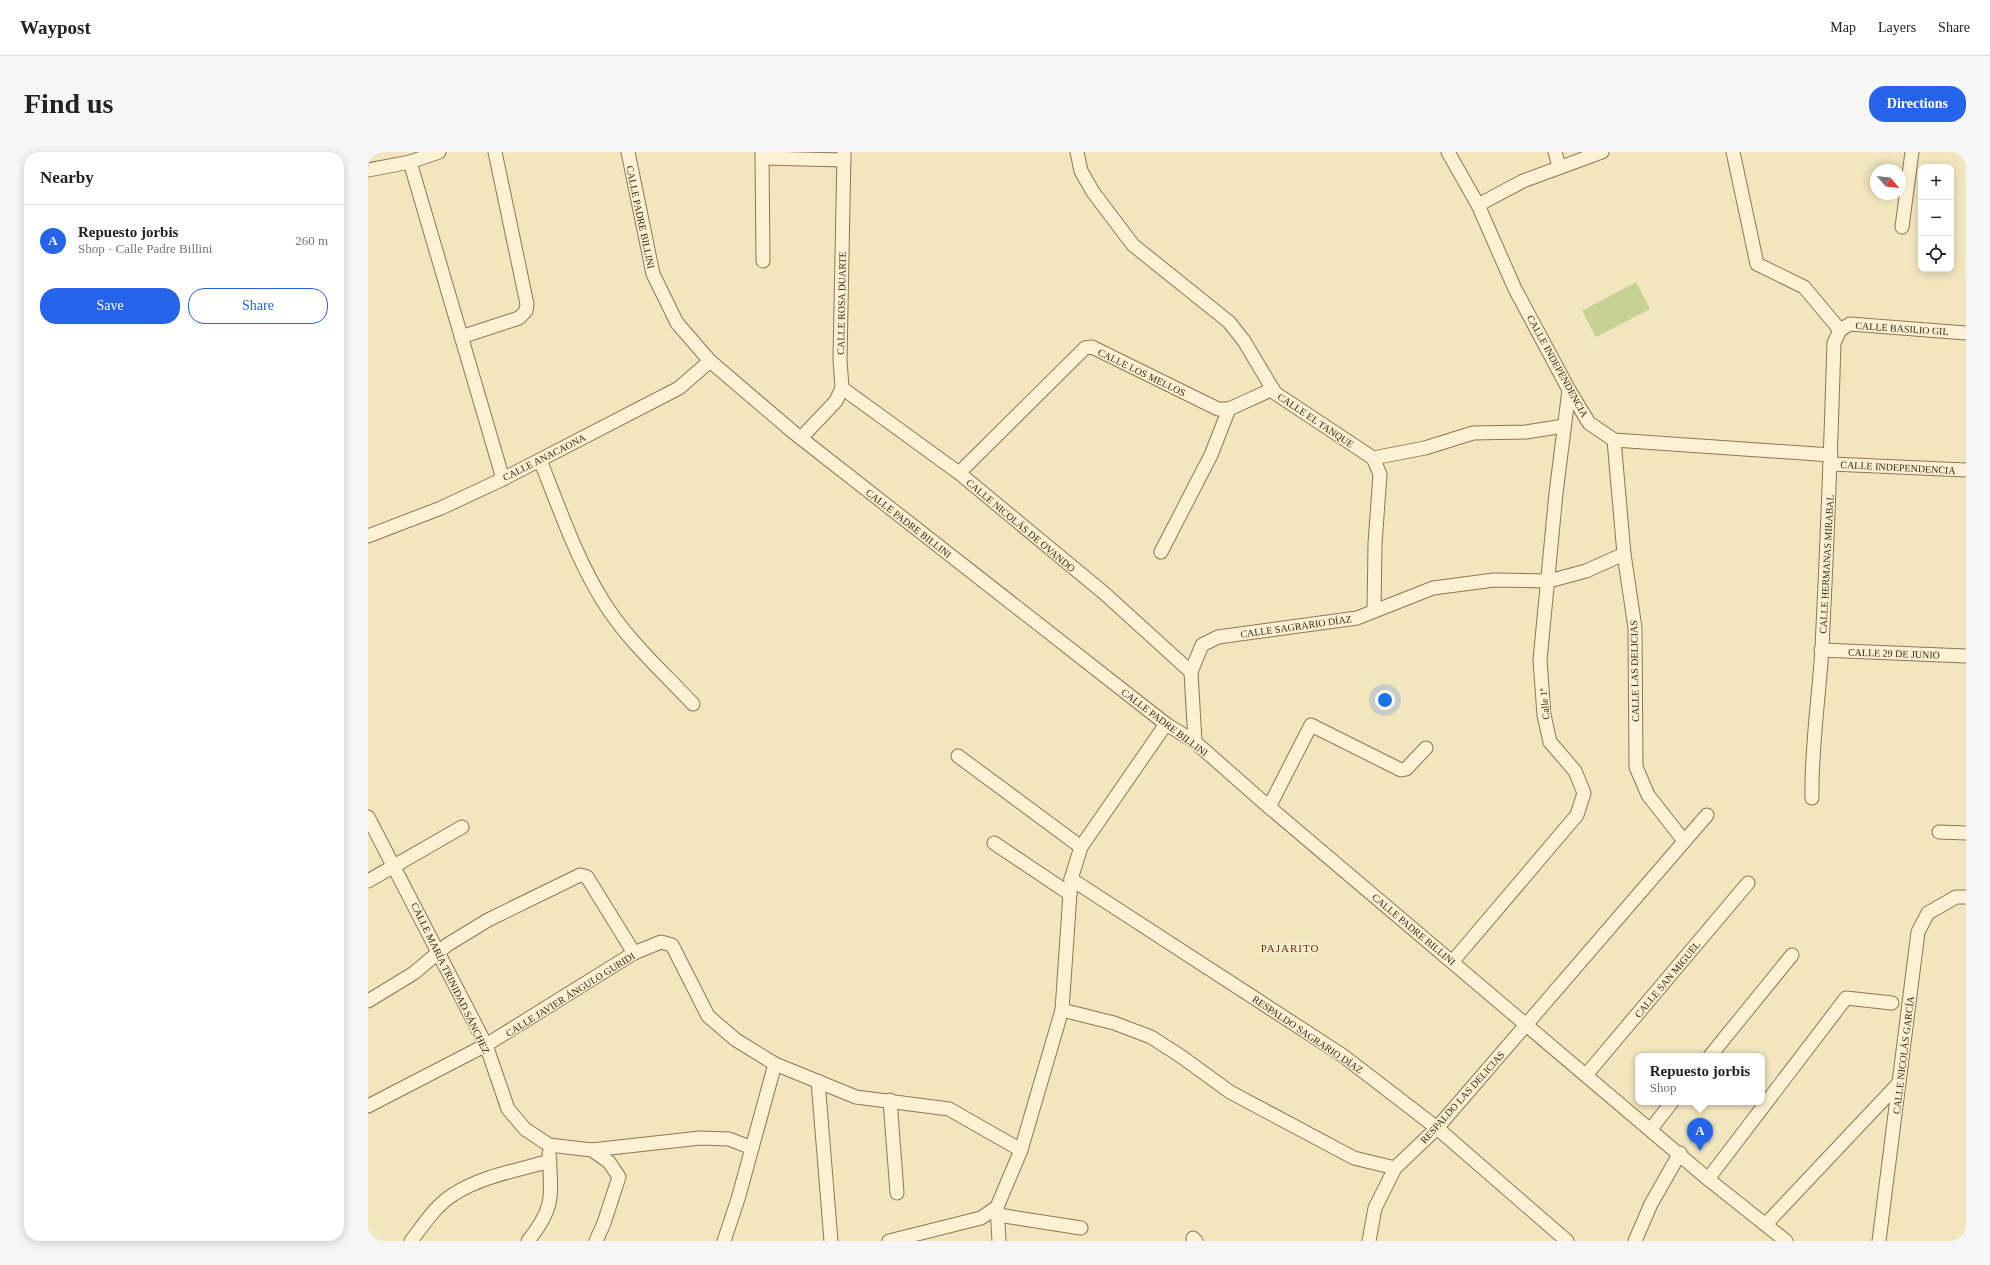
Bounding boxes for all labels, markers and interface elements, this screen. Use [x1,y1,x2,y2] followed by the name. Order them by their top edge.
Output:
[20,17,91,38] text: Waypost
[1830,20,1856,35] text: Map
[1878,20,1916,35] text: Layers
[1938,20,1970,35] text: Share
[1869,86,1966,122] button: Directions
[24,88,114,119] text: Find us
[1870,164,1906,200] north arrow
[1918,164,1954,272] map controls
[1918,164,1954,200] button: +
[624,165,657,270] street label: CALLE PADRE BILLINI
[40,168,94,187] text: Nearby
[1918,200,1954,236] button: −
[78,224,178,240] text: Repuesto jorbis
[48,233,58,248] text: A
[295,233,328,248] text: 260 m
[1918,236,1954,272] button: locate
[78,241,212,256] text: Shop · Calle Padre Billini
[835,251,848,355] street label: CALLE ROSA DUARTE
[40,288,180,324] button: Save
[188,288,328,324] button: Share
[1525,313,1591,420] street label: CALLE INDEPENDENCIA
[1855,320,1949,337] street label: CALLE BASILIO GIL
[1096,346,1187,398] street label: CALLE LOS MELLOS
[1276,391,1356,450] street label: CALLE EL TANQUE
[501,431,588,483] street label: CALLE ANACAONA
[1840,459,1957,476] street label: CALLE INDEPENDENCIA
[964,477,1077,574] street label: CALLE NICOLÁS DE OVANDO
[864,487,954,560] street label: CALLE PADRE BILLINI
[1817,494,1836,634] street label: CALLE HERMANAS MIRABAL
[1240,613,1352,640] street label: CALLE SAGRARIO DÍAZ
[1628,620,1641,722] street label: CALLE LAS DELICIAS
[1848,646,1940,661] street label: CALLE 29 DE JUNIO
[1119,686,1210,758] street label: CALLE PADRE BILLINI
[1537,688,1552,720] street label: Calle 1ª
[1375,690,1395,710] your location
[1370,891,1458,967] street label: CALLE PADRE BILLINI
[409,901,492,1056] street label: CALLE MARÍA TRINIDAD SÁNCHEZ
[1632,939,1702,1020] street label: CALLE SAN MIGUEL
[1261,942,1319,954] district label: PAJARITO
[504,950,637,1039] street label: CALLE JAVIER ÁNGULO GURIDI
[1250,993,1365,1076] street label: RESPALDO SAGRARIO DÍAZ
[1891,995,1916,1115] street label: CALLE NICOLÁS GARCÍA
[1418,1049,1507,1146] street label: RESPALDO LAS DELICIAS
[1635,1053,1765,1105] popup
[1650,1063,1750,1079] text: Repuesto jorbis
[1650,1080,1677,1095] text: Shop
[1687,1118,1713,1151] pin: A

